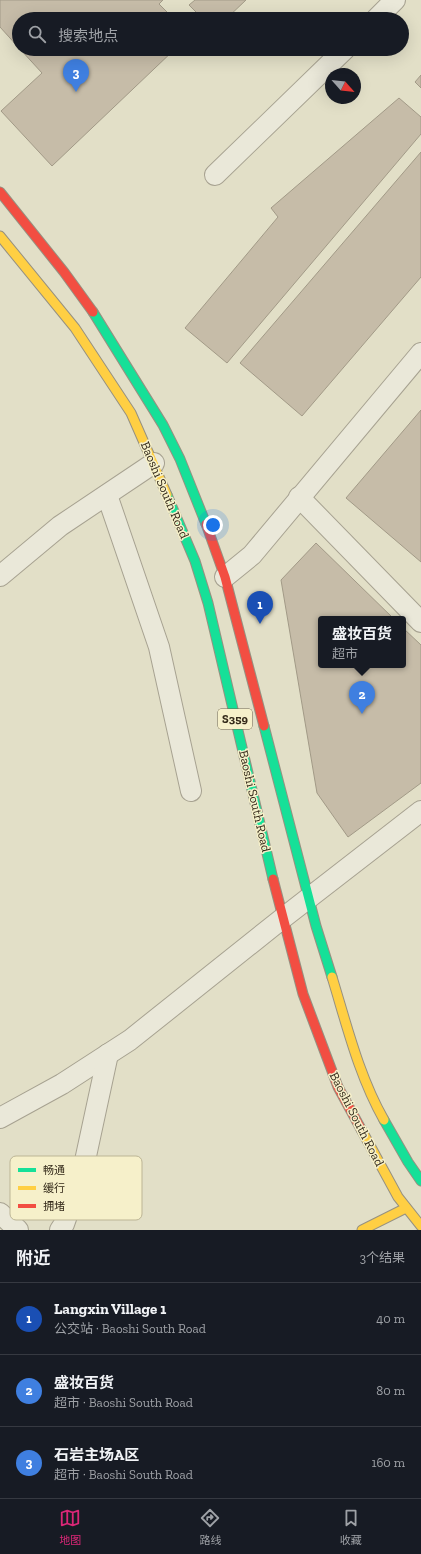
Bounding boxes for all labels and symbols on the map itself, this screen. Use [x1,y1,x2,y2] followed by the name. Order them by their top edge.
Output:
[63,59,89,92] pin: 3
[325,68,361,104] north arrow
[138,439,192,541] street label: Baoshi South Road
[203,515,223,535] your location
[247,591,273,624] pin: 1
[349,681,375,714] pin: 2
[218,709,252,729] road number: S359
[236,749,274,853] street label: Baoshi South Road
[327,1069,387,1169] street label: Baoshi South Road
[10,1156,142,1220] legend
[43,1164,65,1177] text: 畅通
[43,1182,65,1195] text: 缓行
[43,1200,65,1213] text: 拥堵

